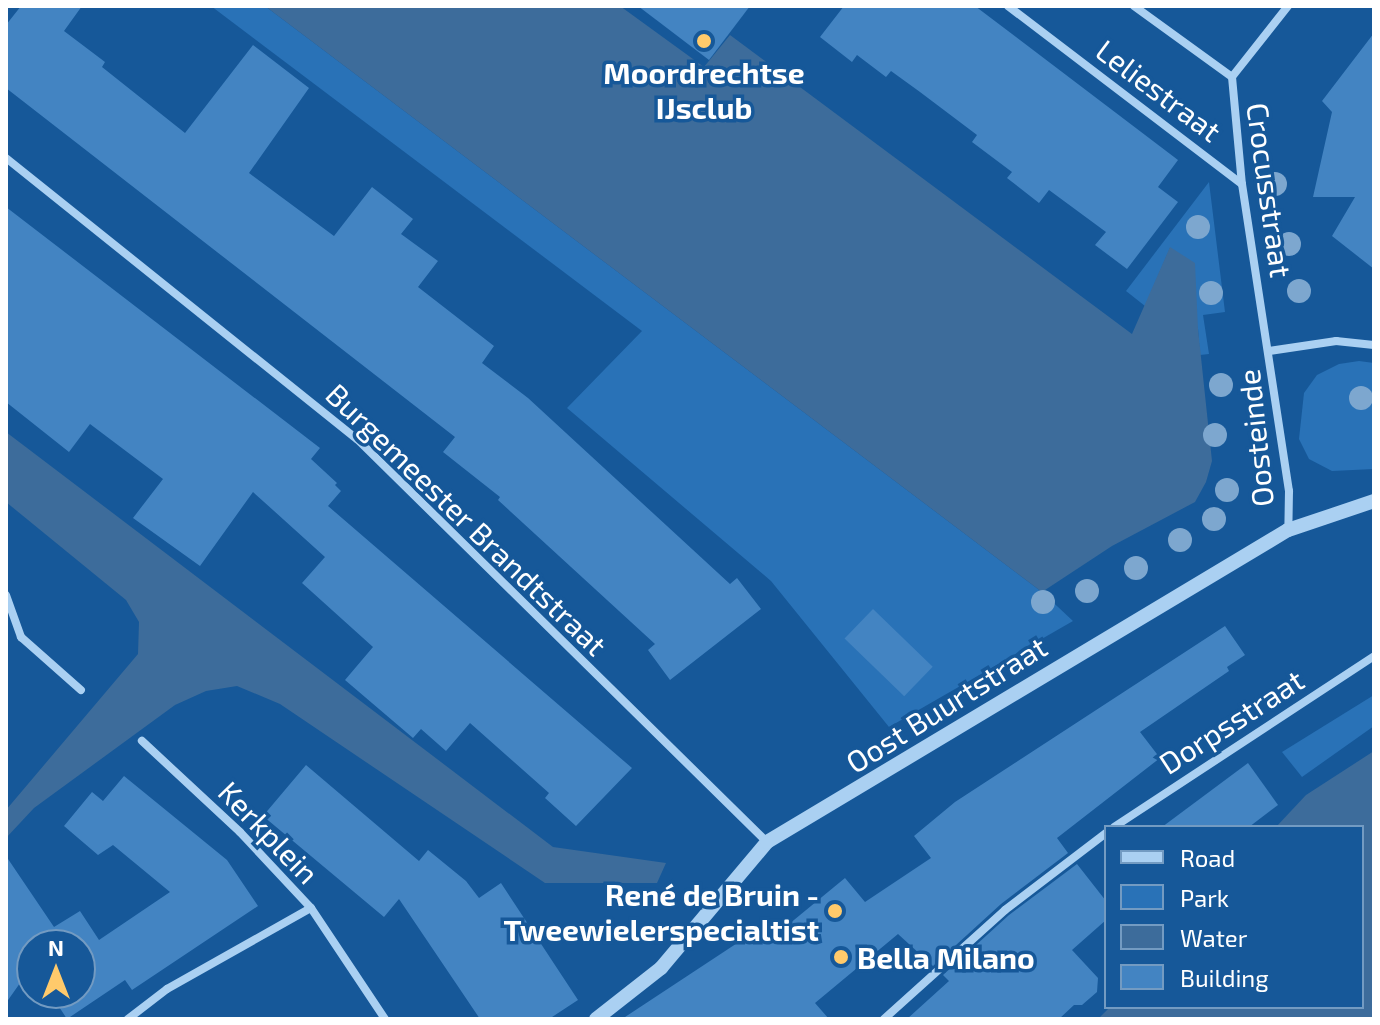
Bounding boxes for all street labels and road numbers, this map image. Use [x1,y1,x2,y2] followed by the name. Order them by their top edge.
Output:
[1089,31,1229,149] street label: Leliestraat
[1240,100,1300,280] street label: Crocusstraat
[1230,367,1280,509] street label: Oosteinde
[319,375,615,663] street label: Burgemeester Brandtstraat
[839,628,1053,780] street label: Oost Buurtstraat
[1152,661,1310,781] street label: Dorpsstraat
[212,773,326,891] street label: Kerkplein

